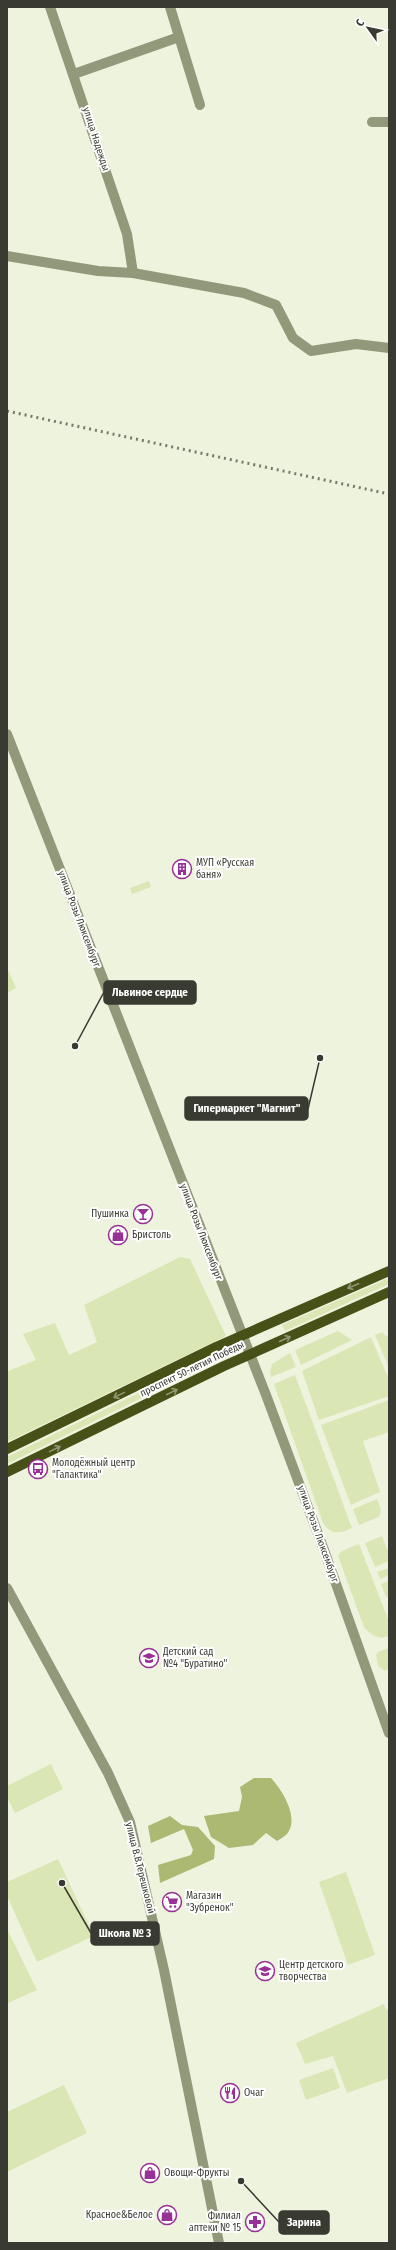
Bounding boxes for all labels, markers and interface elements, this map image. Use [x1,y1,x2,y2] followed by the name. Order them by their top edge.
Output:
[348,8,388,48] north arrow
[353,17,367,29] text: С
[80,106,112,172] street label: улица Надежды
[196,857,254,881] place label: МУП «Русская баня»
[171,858,193,880] building icon: МУП «Русская баня»
[55,869,103,969] street label: улица Розы Люксембург
[104,981,196,1004] callout: Львиное сердце
[112,986,188,999] text: Львиное сердце
[185,1097,308,1120] callout: Гипермаркет "Магнит"
[194,1102,301,1115] text: Гипермаркет "Магнит"
[177,1182,225,1282] street label: улица Розы Люксембург
[132,1203,154,1225] bar icon: Пушинка
[91,1208,129,1220] place label: Пушинка
[107,1224,129,1246] shop icon: Бристоль
[132,1229,171,1241] place label: Бристоль
[348,1283,360,1291] one-way arrow
[279,1335,291,1342] one-way arrow
[138,1339,246,1399] street label: проспект 50-летия Победы
[166,1388,178,1395] one-way arrow
[113,1392,125,1399] one-way arrow
[49,1445,61,1452] one-way arrow
[52,1457,135,1481] place label: Молодёжный центр "Галактика"
[27,1458,49,1480] bus stop icon: Молодёжный центр "Галактика"
[295,1484,341,1584] street label: улица Розы Люксембург
[162,1646,228,1670] place label: Детский сад №4 "Буратино"
[138,1647,160,1669] school or university icon: Детский сад №4 "Буратино"
[123,1821,157,1915] street label: улица В.В.Терешковой
[186,1890,234,1914] place label: Магазин "Зубренок"
[161,1891,183,1913] supermarket icon: Магазин "Зубренок"
[91,1922,159,1945] callout: Школа № 3
[99,1927,151,1940] text: Школа № 3
[279,1959,344,1983] place label: Центр детского творчества
[254,1960,276,1982] school or university icon: Центр детского творчества
[219,2082,241,2104] restaurant icon: Очаг
[244,2087,264,2099] place label: Очаг
[139,2162,161,2184] shop icon: Овощи-Фрукты
[164,2167,229,2179] place label: Овощи-Фрукты
[156,2204,178,2226] shop icon: Красное&Белое
[86,2209,153,2221] place label: Красное&Белое
[189,2210,241,2234] place label: Филиал аптеки № 15
[244,2211,266,2233] pharmacy icon: Филиал аптеки № 15
[279,2211,329,2234] callout: Зарина
[286,2216,322,2229] text: Зарина

